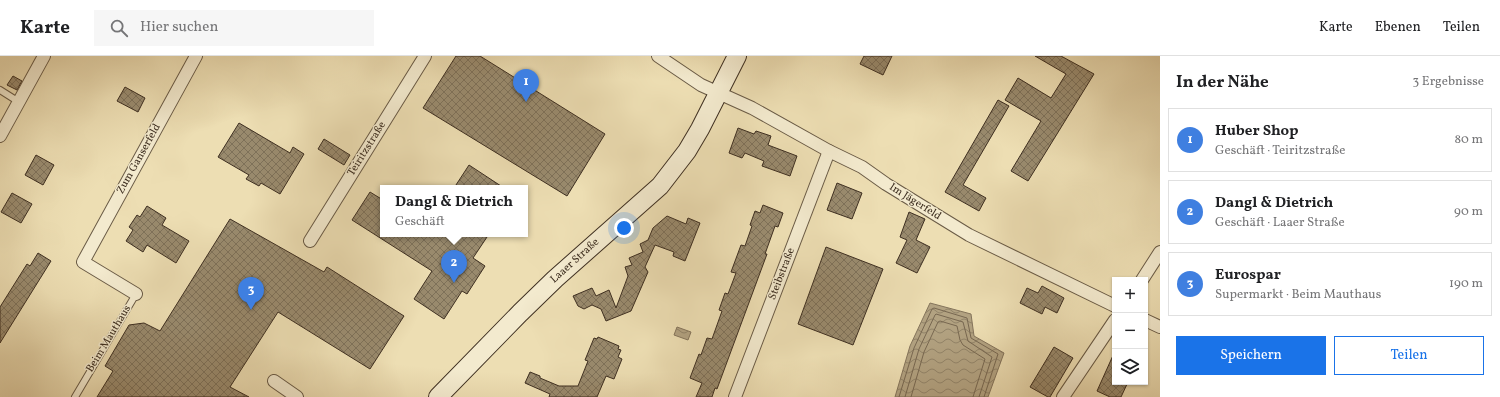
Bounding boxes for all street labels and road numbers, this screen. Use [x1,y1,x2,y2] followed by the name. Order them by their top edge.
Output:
[344,119,390,179] street label: Teiritzstraße
[113,121,165,197] street label: Zum Ganserfeld
[886,180,944,224] street label: Im Jägerfeld
[547,235,603,287] street label: Laaer Straße
[765,246,799,302] street label: Steibstraße
[83,302,135,375] street label: Beim Mauthaus

